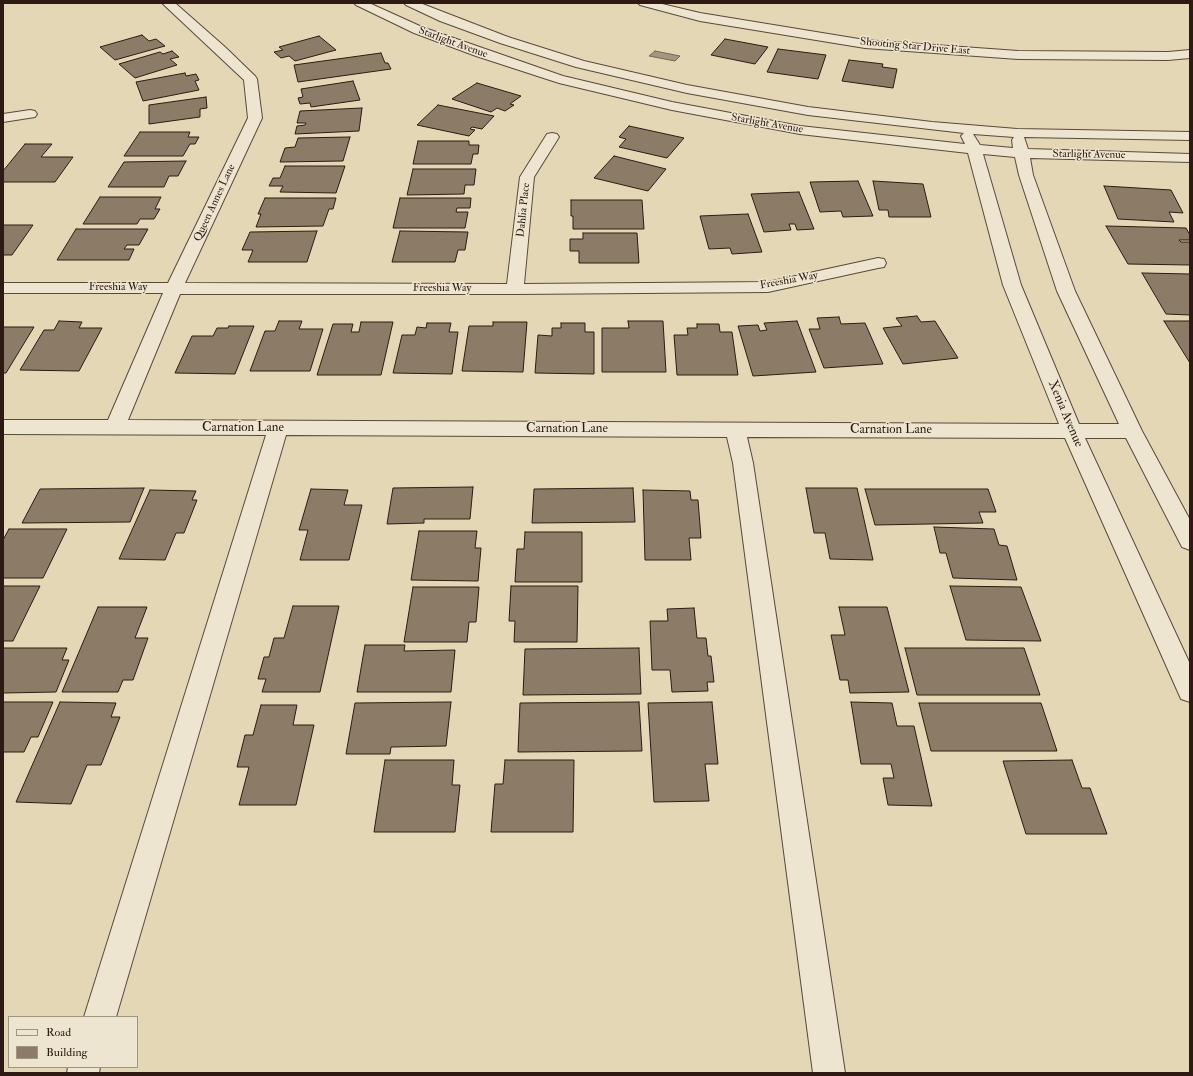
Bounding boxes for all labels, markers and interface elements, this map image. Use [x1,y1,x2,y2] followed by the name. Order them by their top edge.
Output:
[417,24,489,62] street label: Starlight Avenue
[859,36,971,58] street label: Shooting Star Drive East
[730,111,804,137] street label: Starlight Avenue
[1052,148,1126,162] street label: Starlight Avenue
[191,162,239,244] street label: Queen Annes Lane
[515,182,533,238] street label: Dahlia Place
[759,269,819,293] street label: Freeshia Way
[89,281,147,295] street label: Freeshia Way
[413,282,471,296] street label: Freeshia Way
[1044,378,1086,450] street label: Xenia Avenue
[202,420,284,436] street label: Carnation Lane
[526,421,608,437] street label: Carnation Lane
[850,422,932,438] street label: Carnation Lane
[8,1016,138,1068] legend
[46,1025,71,1040] text: Road
[46,1045,87,1060] text: Building

